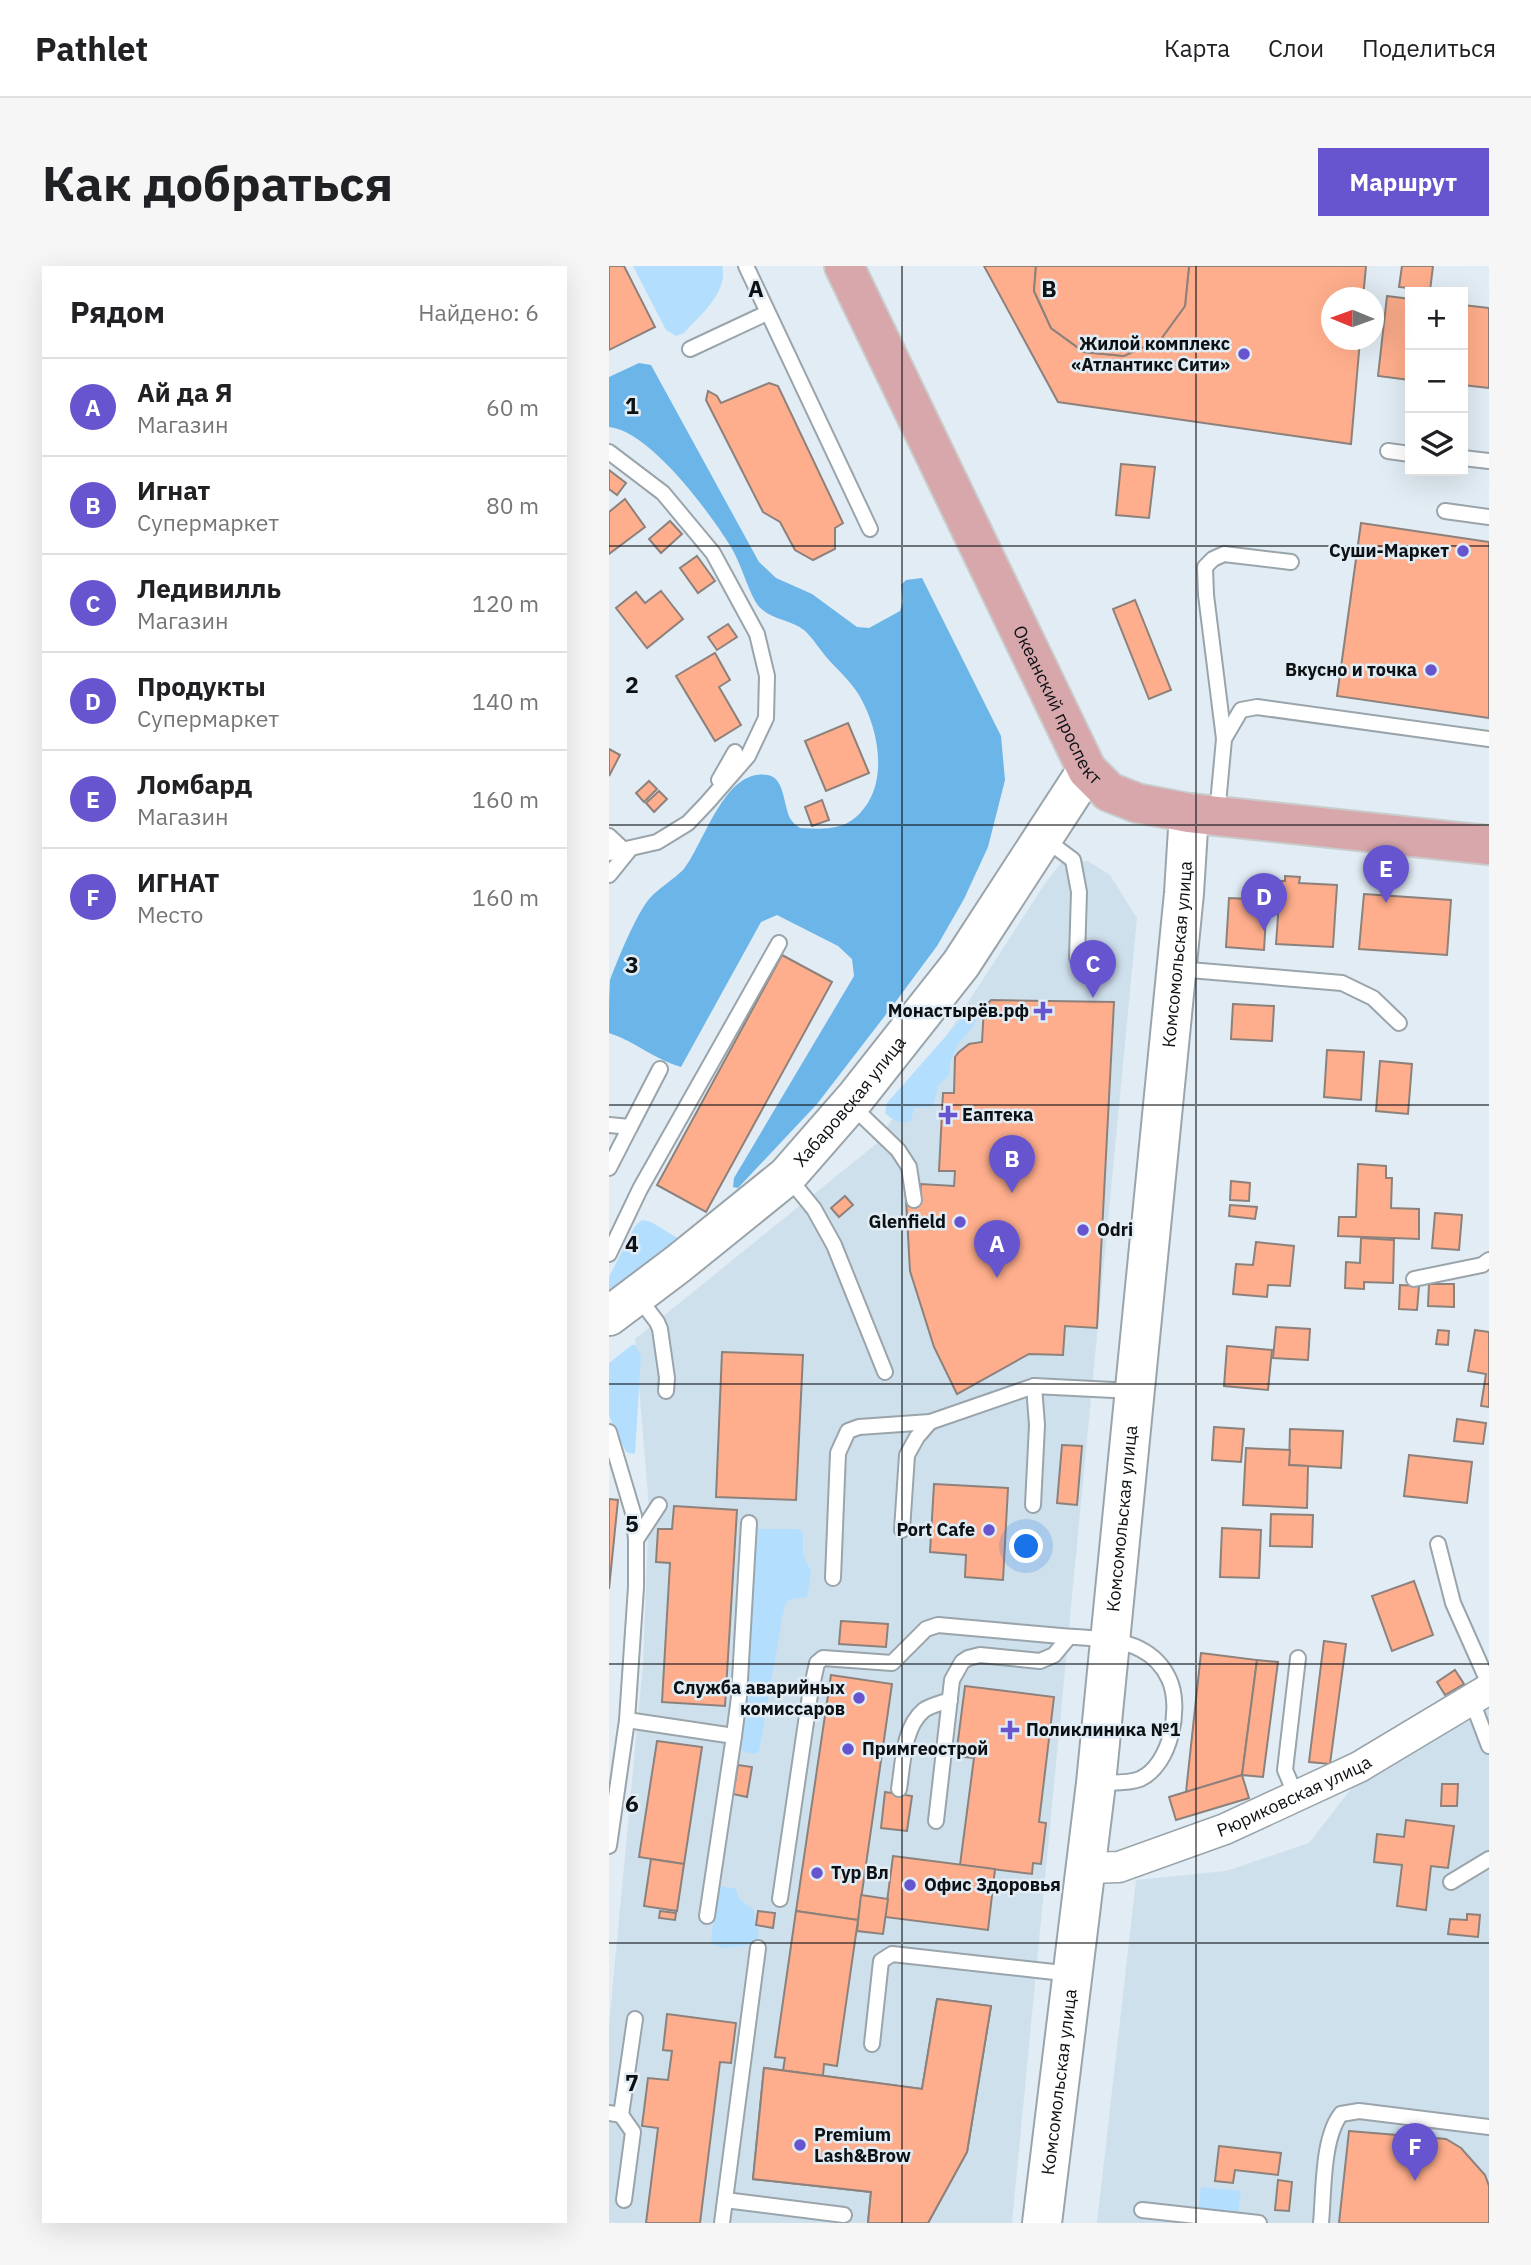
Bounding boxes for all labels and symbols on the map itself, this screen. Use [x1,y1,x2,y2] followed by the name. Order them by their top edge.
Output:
[748,273,764,303] text: A
[1041,273,1057,303] text: B
[1321,287,1384,350] north arrow
[1071,332,1230,376] place label: Жилой комплекс «Атлантикс Сити»
[1236,346,1252,362] marker: Жилой комплекс «Атлантикс Сити»
[625,390,639,420] text: 1
[1329,539,1449,562] place label: Суши-Маркет
[1455,543,1471,559] marker: Суши-Маркет
[1008,621,1107,790] street label: Океанский проспект
[1285,658,1417,681] place label: Вкусно и точка
[1423,662,1439,678] marker: Вкусно и точка
[625,669,639,699] text: 2
[1363,845,1409,903] pin: E
[1157,860,1197,1049] street label: Комсомольская улица
[1241,873,1287,931] pin: D
[1070,940,1116,998] pin: C
[625,949,639,979] text: 3
[888,999,1029,1022] place label: Монастырёв.рф
[1035,1003,1051,1019] marker: Монастырёв.рф
[788,1031,911,1171] street label: Хабаровская улица
[962,1103,1034,1126] place label: Еаптека
[940,1107,956,1123] marker: Еаптека
[989,1135,1035,1193] pin: B
[869,1210,946,1233] place label: Glenfield
[952,1214,968,1230] marker: Glenfield
[1097,1218,1133,1241] place label: Odri
[974,1220,1020,1278] pin: A
[1075,1222,1091,1238] marker: Odri
[625,1228,639,1258] text: 4
[1101,1424,1142,1613] street label: Комсомольская улица
[625,1508,639,1538] text: 5
[896,1518,975,1541] place label: Port Cafe
[981,1522,997,1538] marker: Port Cafe
[1009,1529,1043,1563] your location
[673,1676,845,1720] place label: Служба аварийных комиссаров
[851,1690,867,1706] marker: Служба аварийных комиссаров
[1026,1718,1180,1741] place label: Поликлиника №1
[1000,1720,1020,1740] marker: Поликлиника №1
[862,1737,988,1760] place label: Примгеострой
[840,1741,856,1757] marker: Примгеострой
[1214,1750,1376,1842] street label: Рюриковская улица
[625,1788,639,1818] text: 6
[831,1861,889,1884] place label: Тур Вл
[809,1865,825,1881] marker: Тур Вл
[924,1873,1061,1896] place label: Офис Здоровья
[902,1877,918,1893] marker: Офис Здоровья
[1036,1987,1082,2176] street label: Комсомольская улица
[625,2067,639,2097] text: 7
[814,2123,911,2167] place label: Premium Lash&Brow
[1392,2123,1438,2181] pin: F
[792,2137,808,2153] marker: Premium Lash&Brow

